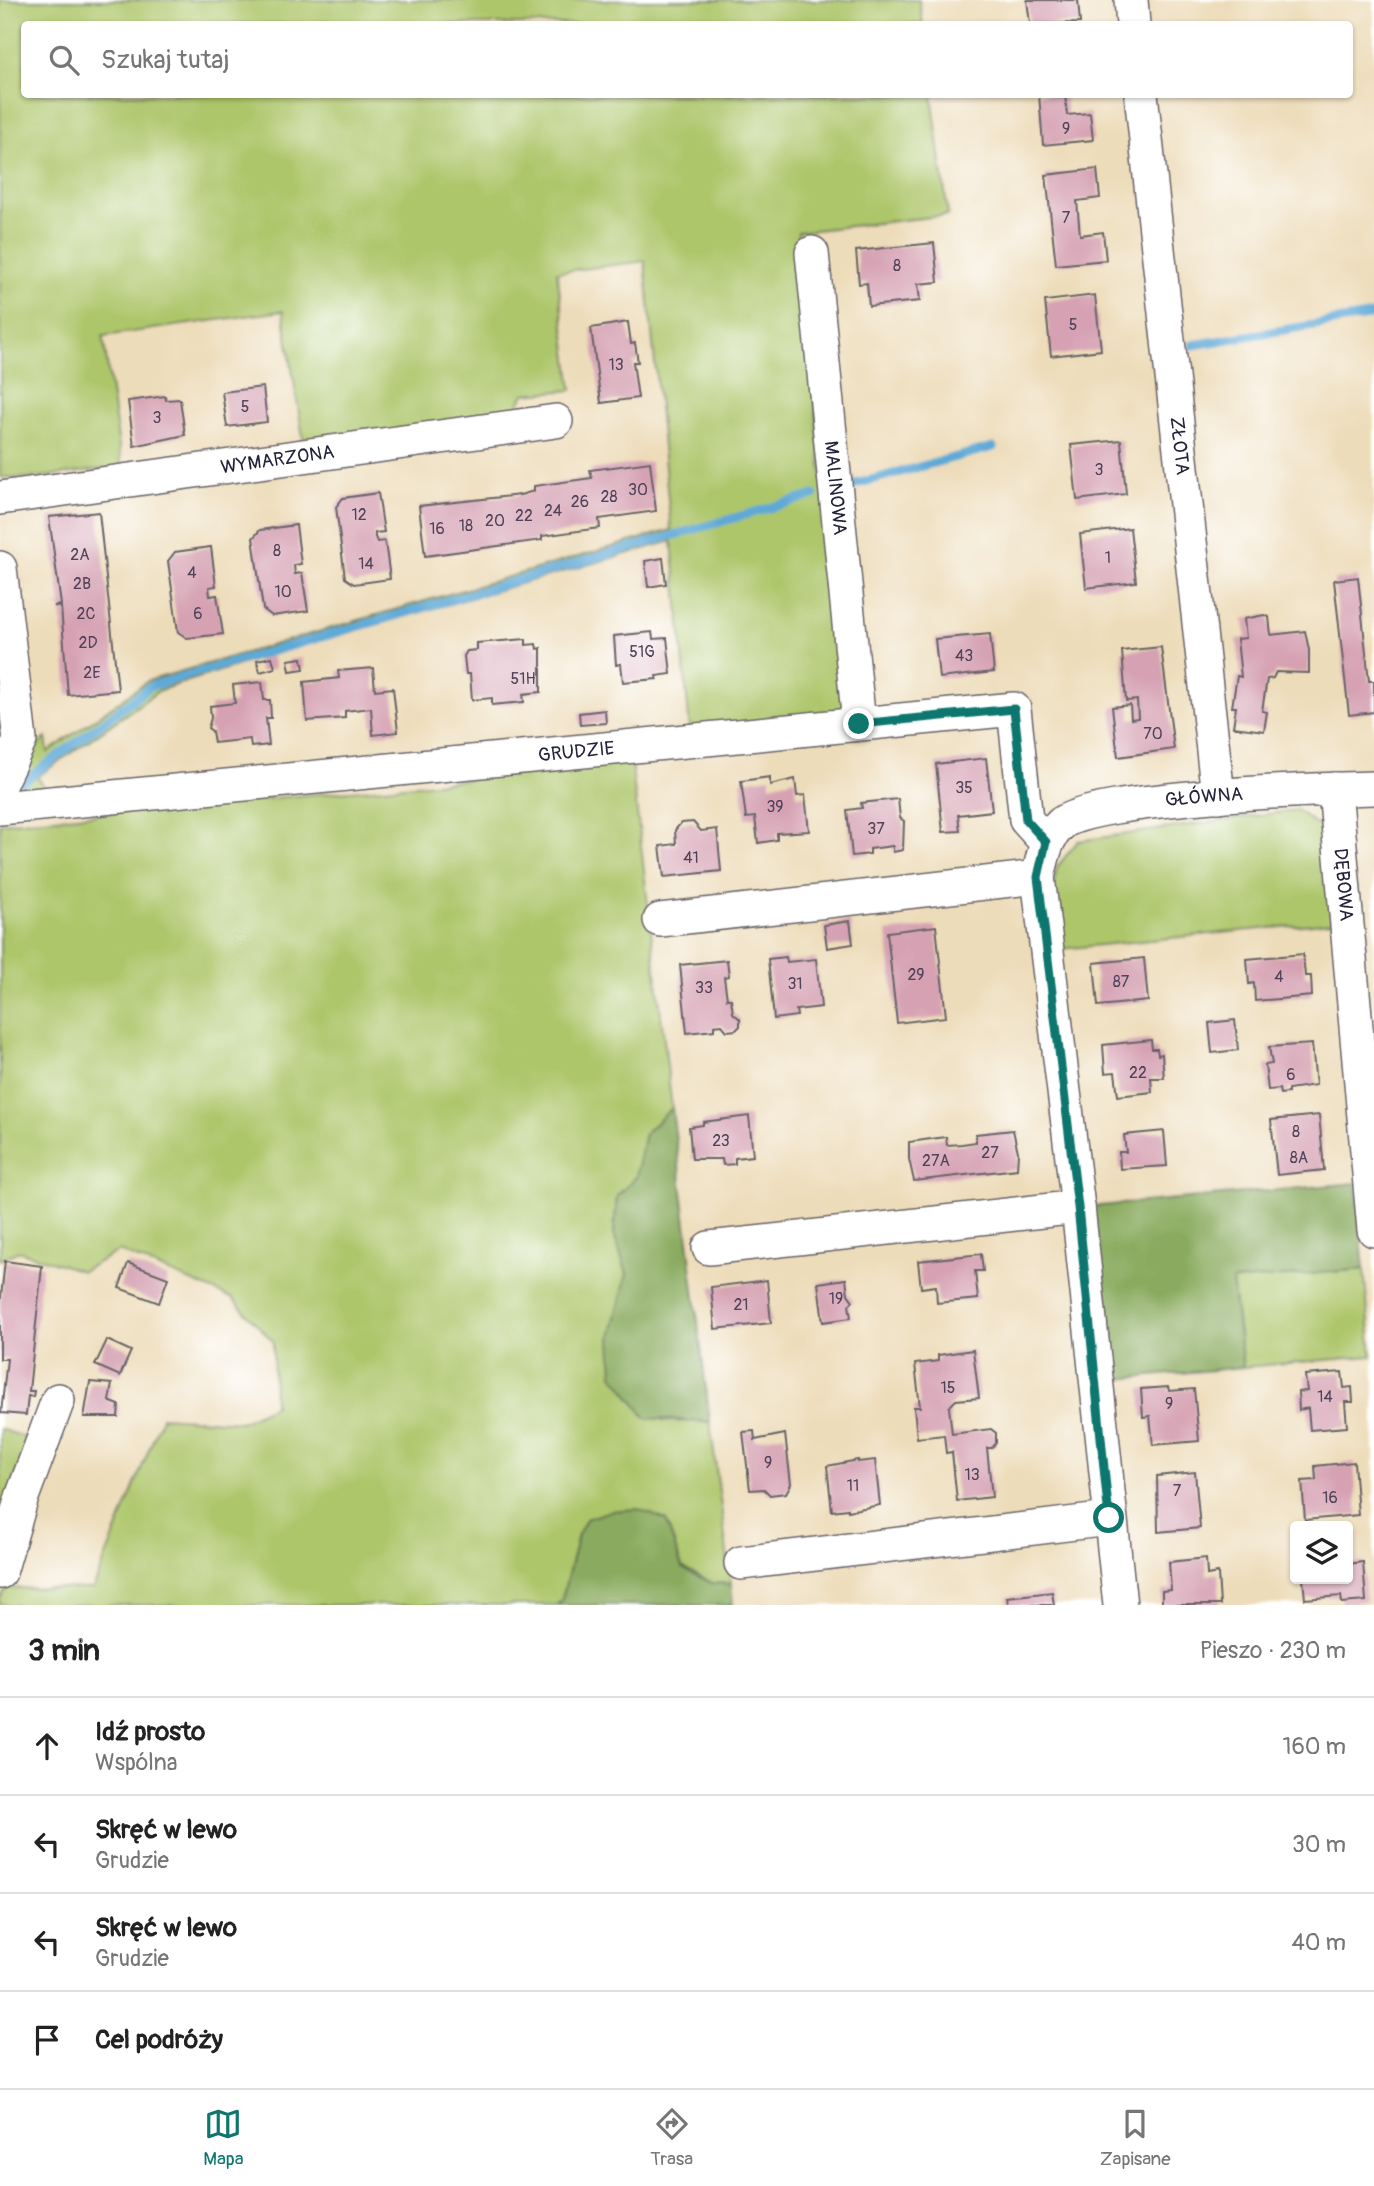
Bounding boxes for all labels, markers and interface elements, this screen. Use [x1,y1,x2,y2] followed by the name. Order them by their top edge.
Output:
[21,21,1353,98] search box
[45,41,83,79] icon: search
[101,44,229,76] text: Szukaj tutaj
[1062,119,1070,139] house number: 9
[1062,208,1071,228] house number: 7
[893,256,901,276] house number: 8
[1069,315,1077,335] house number: 5
[608,355,624,375] house number: 13
[241,397,249,417] house number: 5
[153,408,162,428] house number: 3
[1164,416,1195,476] street label: ZŁOTA
[219,440,336,479] street label: WYMARZONA
[819,440,852,536] street label: MALINOWA
[1095,460,1104,480] house number: 3
[628,480,648,500] house number: 30
[600,487,618,507] house number: 28
[571,492,589,512] house number: 26
[544,501,562,521] house number: 24
[351,505,367,525] house number: 12
[515,506,533,526] house number: 22
[485,511,505,531] house number: 20
[459,516,473,536] house number: 18
[429,519,445,539] house number: 16
[273,541,281,561] house number: 8
[70,545,90,565] house number: 2A
[1105,548,1111,568] house number: 1
[358,554,374,574] house number: 14
[187,563,197,583] house number: 4
[73,574,91,594] house number: 2B
[274,582,292,602] house number: 10
[77,604,96,624] house number: 2C
[193,604,203,624] house number: 6
[79,633,97,653] house number: 2D
[629,642,655,662] house number: 51G
[955,646,973,666] house number: 43
[83,663,101,683] house number: 2E
[510,669,536,689] house number: 51H
[843,708,874,739] route end
[1143,724,1163,744] house number: 70
[537,736,616,767] street label: GRUDZIE
[955,778,973,798] house number: 35
[1164,782,1244,812] street label: GŁÓWNA
[766,797,784,817] house number: 39
[867,819,885,839] house number: 37
[1328,847,1359,922] street label: DĘBOWA
[683,848,699,868] house number: 41
[907,965,925,985] house number: 29
[1274,967,1284,987] house number: 4
[1113,972,1130,992] house number: 87
[787,974,803,994] house number: 31
[695,978,713,998] house number: 33
[1129,1063,1147,1083] house number: 22
[1286,1065,1296,1085] house number: 6
[1292,1122,1300,1142] house number: 8
[712,1131,730,1151] house number: 23
[981,1143,999,1163] house number: 27
[1290,1148,1308,1168] house number: 8A
[922,1151,950,1171] house number: 27A
[829,1289,843,1309] house number: 19
[733,1295,749,1315] house number: 21
[941,1378,955,1398] house number: 15
[1317,1387,1333,1407] house number: 14
[1165,1394,1173,1414] house number: 9
[764,1453,772,1473] house number: 9
[964,1465,980,1485] house number: 13
[847,1476,859,1496] house number: 11
[1173,1481,1182,1501] house number: 7
[1322,1488,1338,1508] house number: 16
[1093,1502,1124,1533] route start
[1290,1521,1353,1584] map controls
[1290,1521,1353,1584] button: layers
[28,1632,100,1669] text: 3 min
[1200,1636,1346,1665] text: Pieszo · 230 m
[95,1716,205,1748] text: Idź prosto
[28,1727,66,1765] icon: ahead
[1282,1732,1346,1761] text: 160 m
[95,1748,178,1777] text: Wspólna
[95,1814,237,1846] text: Skręć w lewo
[28,1825,66,1863] icon: left
[1292,1830,1346,1859] text: 30 m
[95,1846,169,1875] text: Grudzie
[95,1912,237,1944] text: Skręć w lewo
[28,1923,66,1961] icon: left
[1292,1928,1346,1957] text: 40 m
[95,1944,169,1973] text: Grudzie
[28,2021,66,2059] icon: arrive
[95,2024,223,2056] text: Cel podróży
[203,2105,244,2171] tab: Mapa
[650,2105,693,2171] tab: Trasa
[1100,2105,1171,2171] tab: Zapisane

